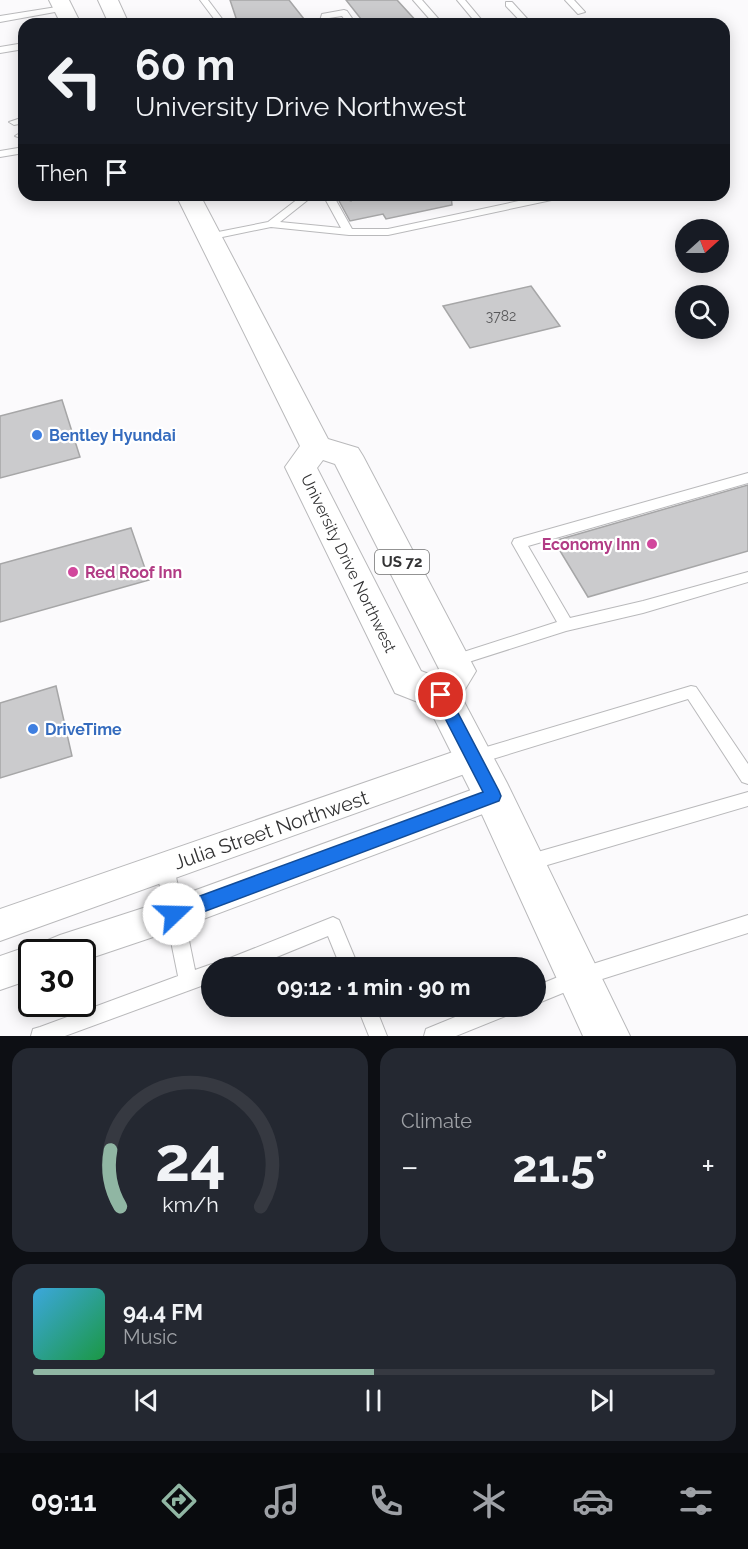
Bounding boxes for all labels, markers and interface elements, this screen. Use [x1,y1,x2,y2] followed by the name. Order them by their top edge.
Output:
[135,41,235,90] text: 60 m
[36,42,114,120] icon: left
[135,91,466,122] text: University Drive Northwest
[100,156,133,189] icon: arrive
[36,160,88,186] text: Then
[675,219,729,273] north arrow
[675,219,729,339] map controls
[675,285,729,339] button: search
[486,308,516,324] house number: 3782
[49,426,176,445] place label: Bentley Hyundai
[30,428,44,442] marker: Bentley Hyundai
[297,471,400,656] street label: University Drive Northwest
[542,535,640,554] place label: Economy Inn
[645,537,659,551] marker: Economy Inn
[375,550,429,574] road number: US 72
[85,563,182,582] place label: Red Roof Inn
[66,565,80,579] marker: Red Roof Inn
[415,669,466,720] pin
[424,678,457,711] icon: arrive
[45,720,122,739] place label: DriveTime
[26,722,40,736] marker: DriveTime
[171,785,372,875] street label: Julia Street Northwest
[142,882,206,946] position arrow
[18,939,96,1017] speed limit sign: 30
[277,974,470,1000] text: 09:12 · 1 min · 90 m
[401,1109,472,1133] text: Climate
[155,1122,225,1196] text: 24
[512,1140,608,1193] text: 21.5°
[401,1147,419,1186] text: −
[701,1147,715,1186] text: +
[162,1192,218,1217] text: km/h
[123,1299,203,1325] text: 94.4 FM
[123,1325,177,1349] text: Music
[130,1384,163,1417] icon: previous
[357,1384,390,1417] icon: pause
[585,1384,618,1417] icon: next
[158,1480,200,1522] icon: directions
[261,1480,303,1522] icon: music
[365,1480,407,1522] icon: phone
[468,1480,510,1522] icon: climate
[572,1480,614,1522] icon: car
[675,1480,717,1522] icon: filters
[31,1486,97,1517] text: 09:11

